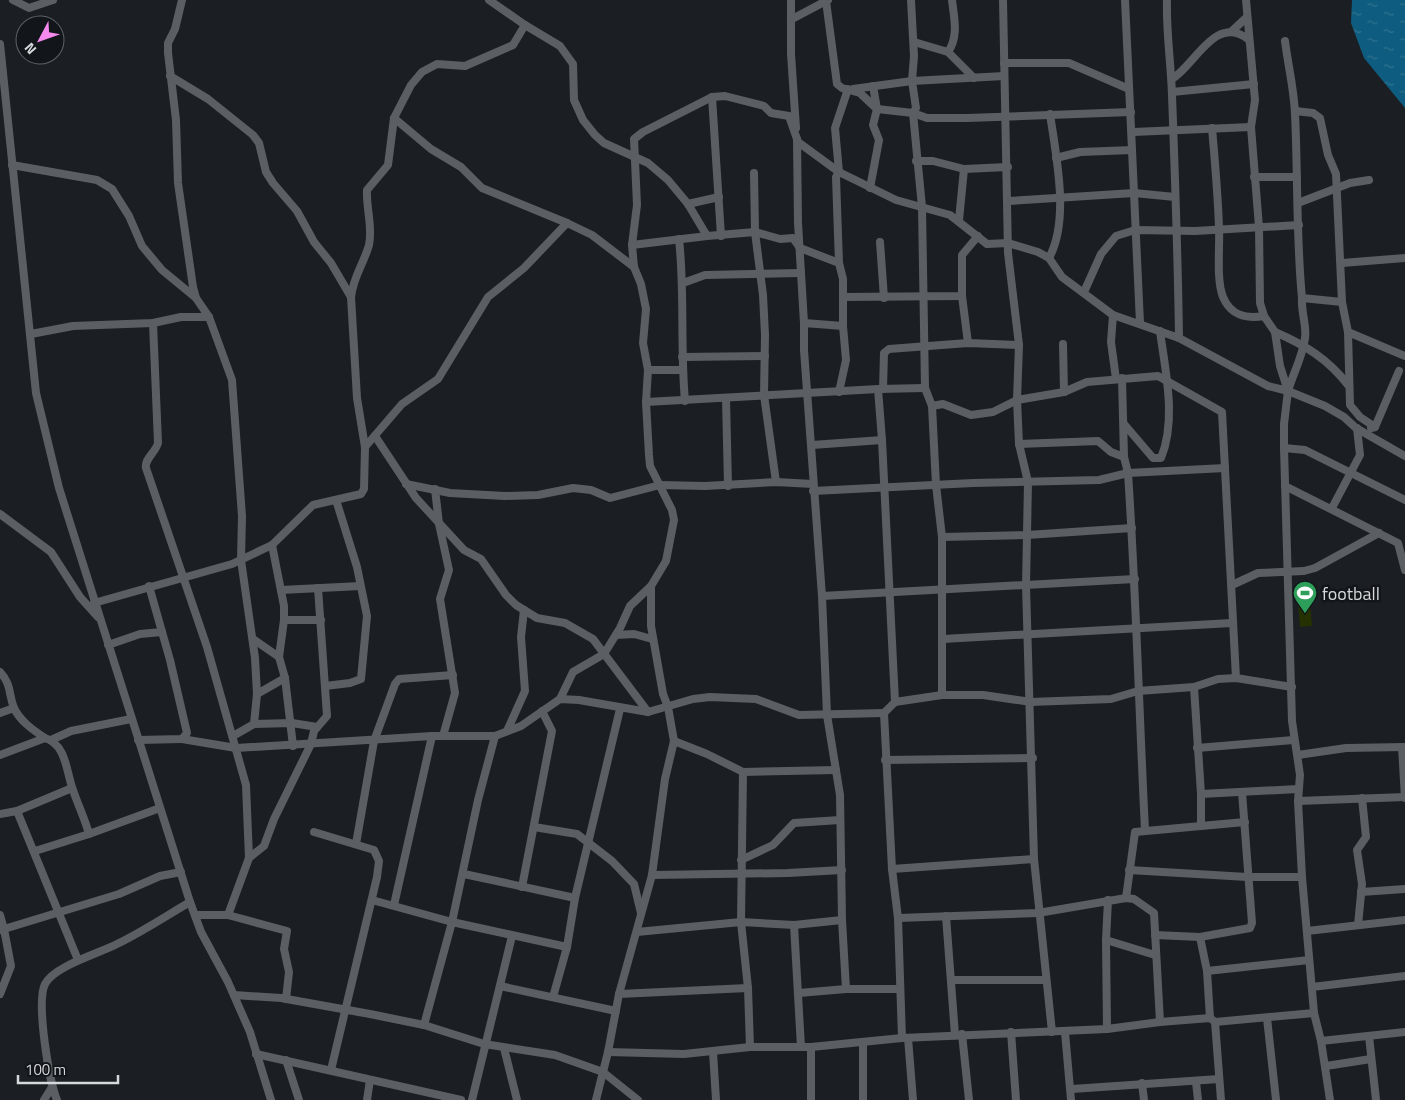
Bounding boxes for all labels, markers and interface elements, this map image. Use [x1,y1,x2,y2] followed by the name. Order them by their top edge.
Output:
[15,15,65,65] north arrow
[19,38,41,59] text: N
[1292,580,1318,614] sports icon: football
[1322,580,1380,607] place label: football
[18,1052,118,1084] scale bar
[25,1058,66,1081] text: 100 m

